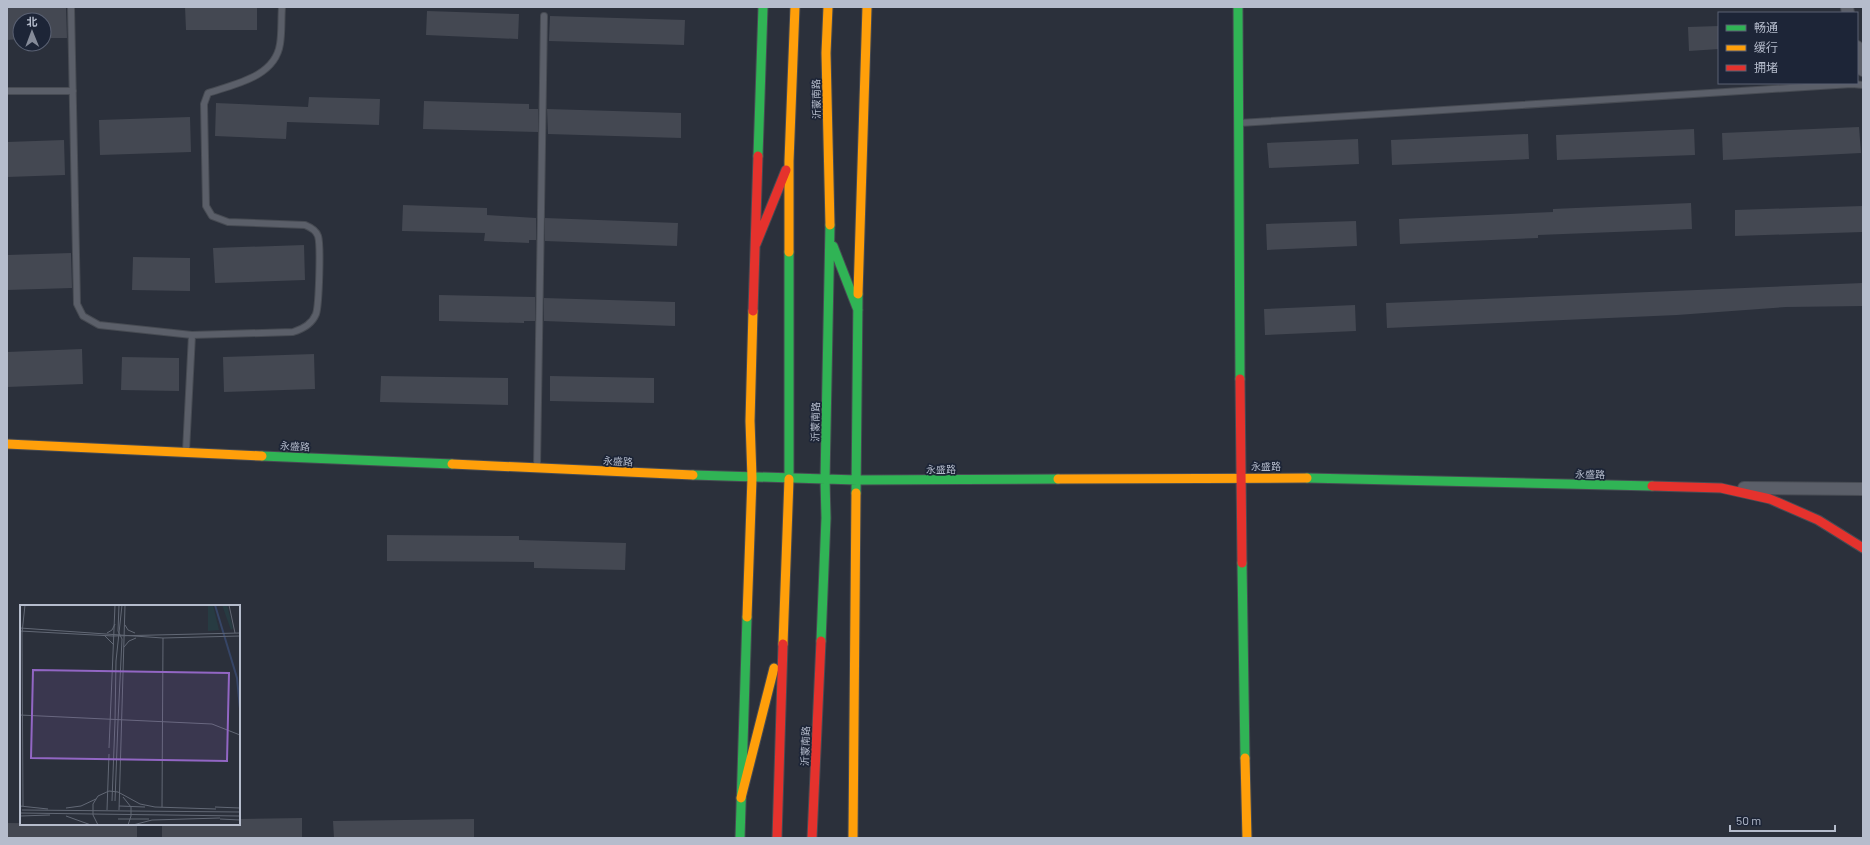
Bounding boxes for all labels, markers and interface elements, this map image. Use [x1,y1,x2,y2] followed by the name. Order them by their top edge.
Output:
[12,12,52,52] north arrow
[1718,12,1858,84] legend
[26,15,37,28] text: 北
[1754,20,1778,34] text: 畅通
[1754,40,1778,54] text: 缓行
[1754,60,1778,74] text: 拥堵
[810,79,822,119] street label: 沂蒙南路
[809,402,821,442] street label: 沂蒙南路
[280,439,310,453] street label: 永盛路
[603,454,633,468] street label: 永盛路
[1251,460,1281,472] street label: 永盛路
[926,463,956,475] street label: 永盛路
[1575,468,1605,480] street label: 永盛路
[20,605,240,825] inset map
[798,726,812,766] street label: 沂蒙南路
[1730,807,1835,833] scale bar
[1736,813,1761,827] text: 50 m

